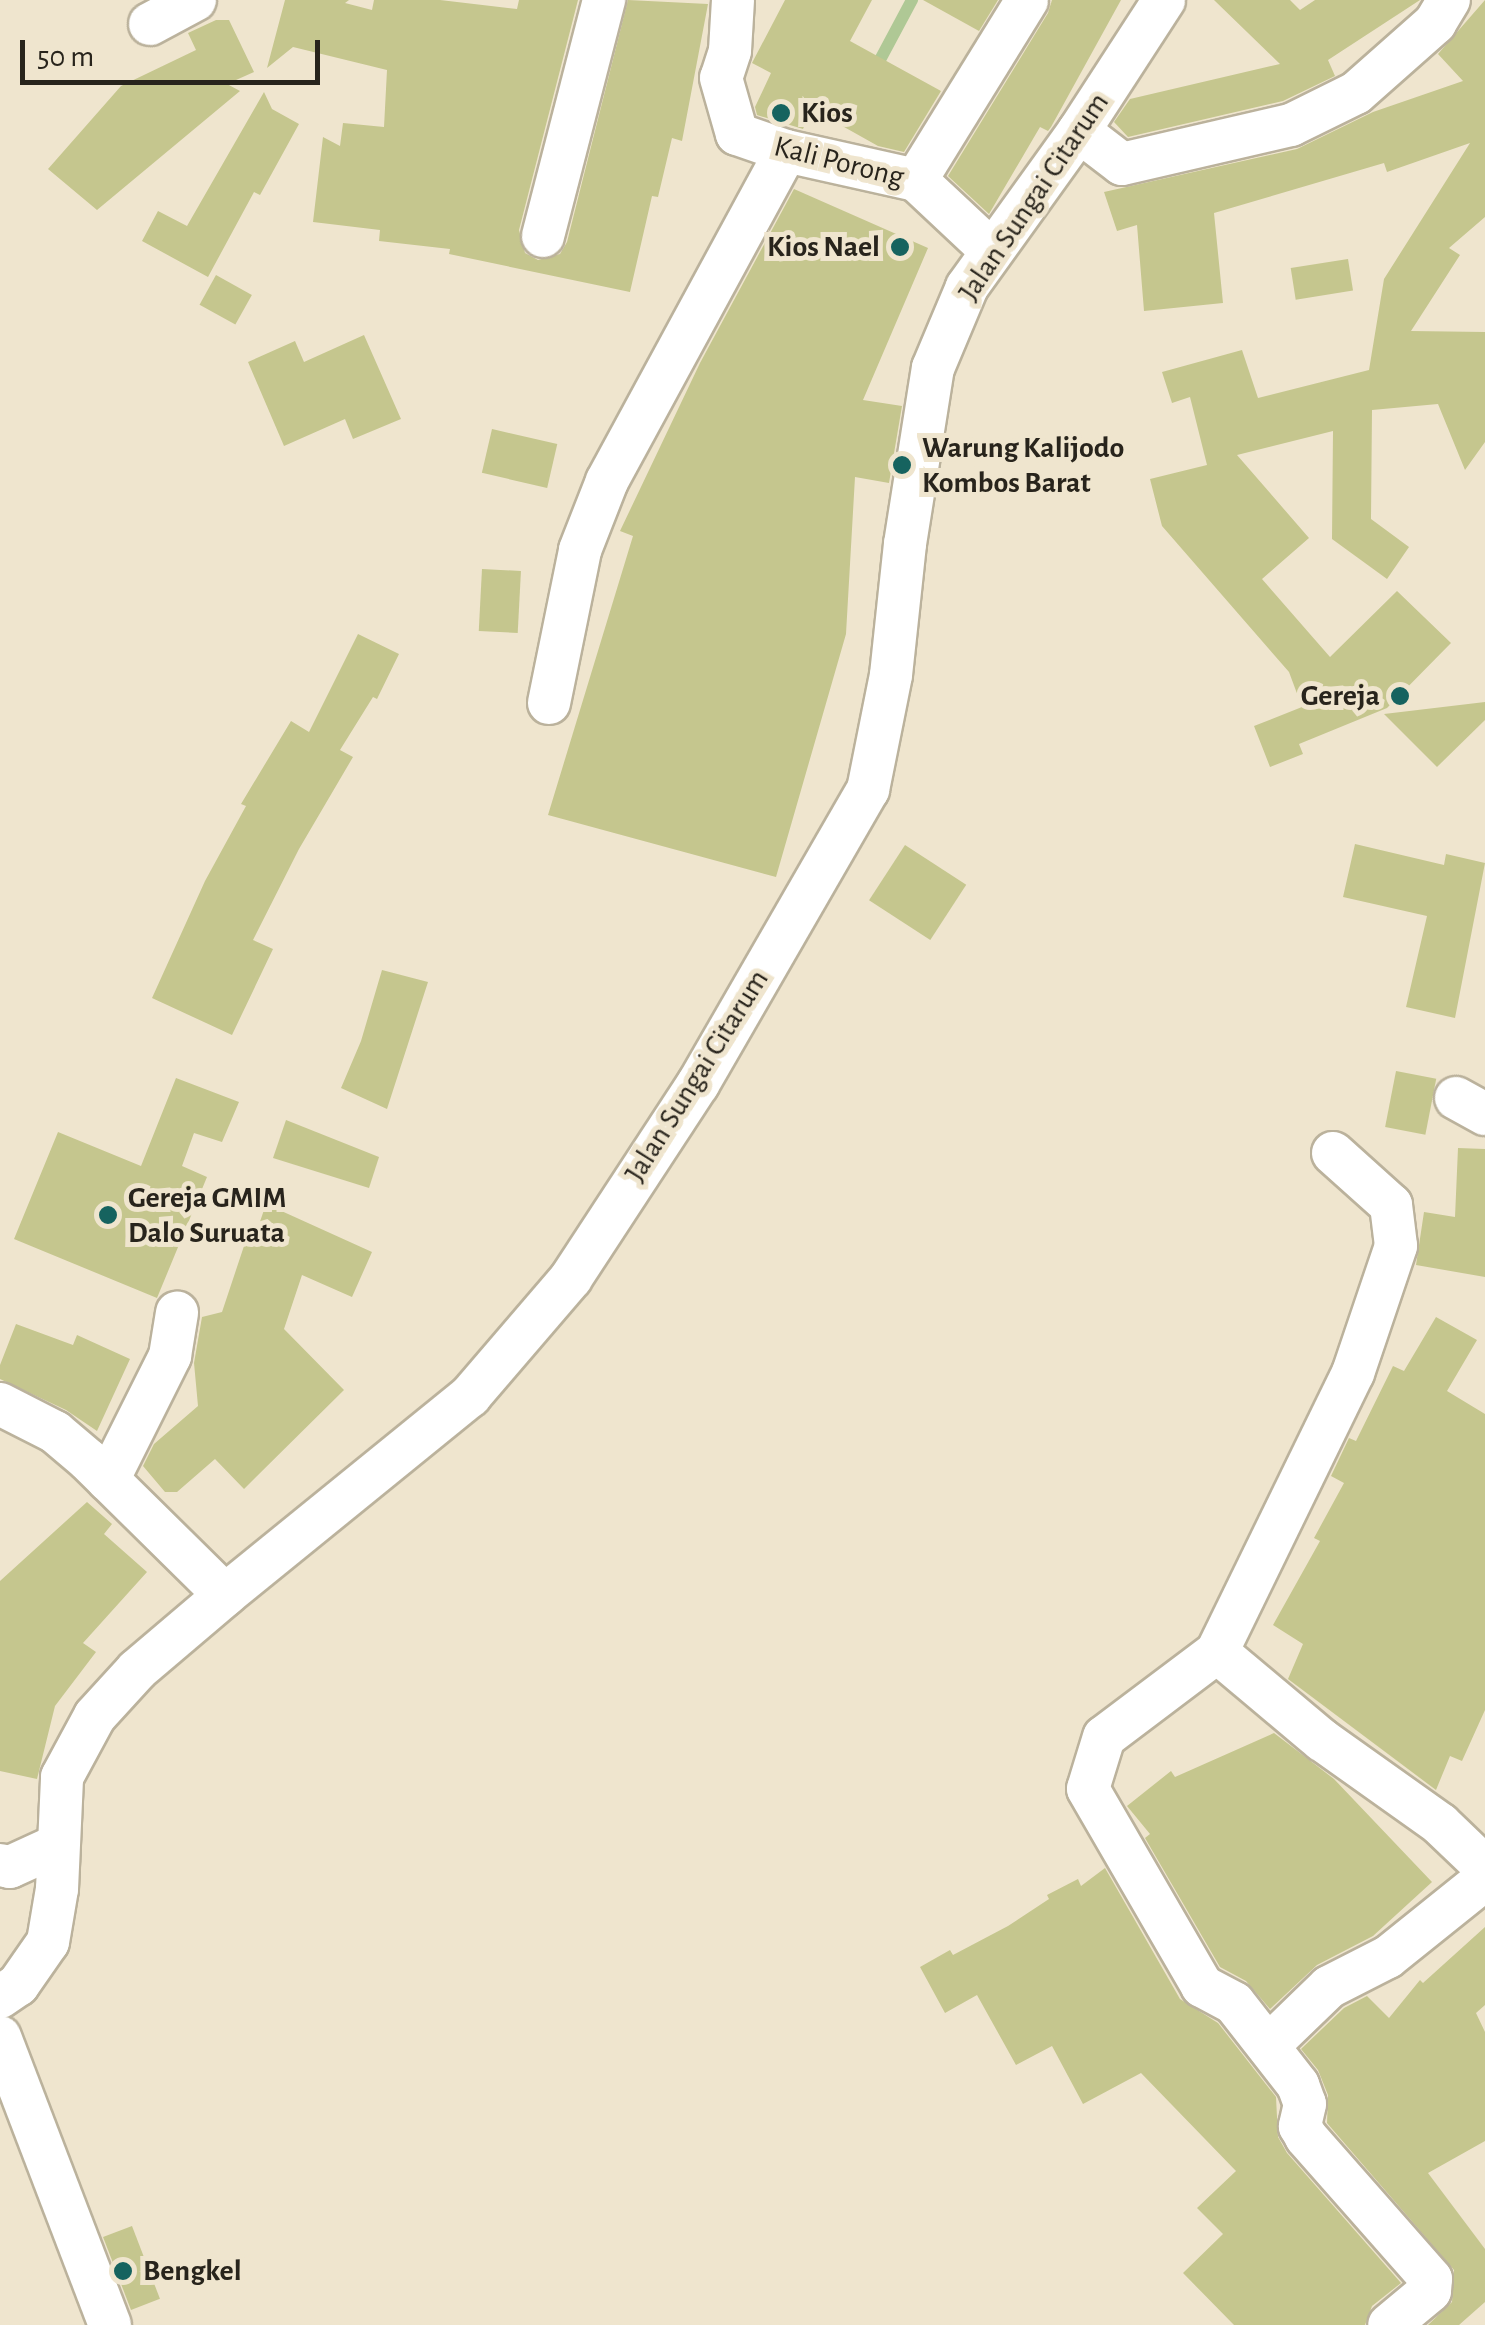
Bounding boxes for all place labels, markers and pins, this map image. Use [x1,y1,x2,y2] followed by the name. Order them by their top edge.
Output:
[801,95,853,131] place label: Kios
[770,102,792,124] marker: Kios
[767,229,880,265] place label: Kios Nael
[889,236,911,258] marker: Kios Nael
[922,430,1124,500] place label: Warung Kalijodo Kombos Barat
[891,454,913,476] marker: Warung Kalijodo Kombos Barat
[1301,678,1380,714] place label: Gereja
[1389,685,1411,707] marker: Gereja
[128,1180,286,1250] place label: Gereja GMIM Dalo Suruata
[97,1204,119,1226] marker: Gereja GMIM Dalo Suruata
[143,2253,242,2289] place label: Bengkel
[112,2260,134,2282] marker: Bengkel

